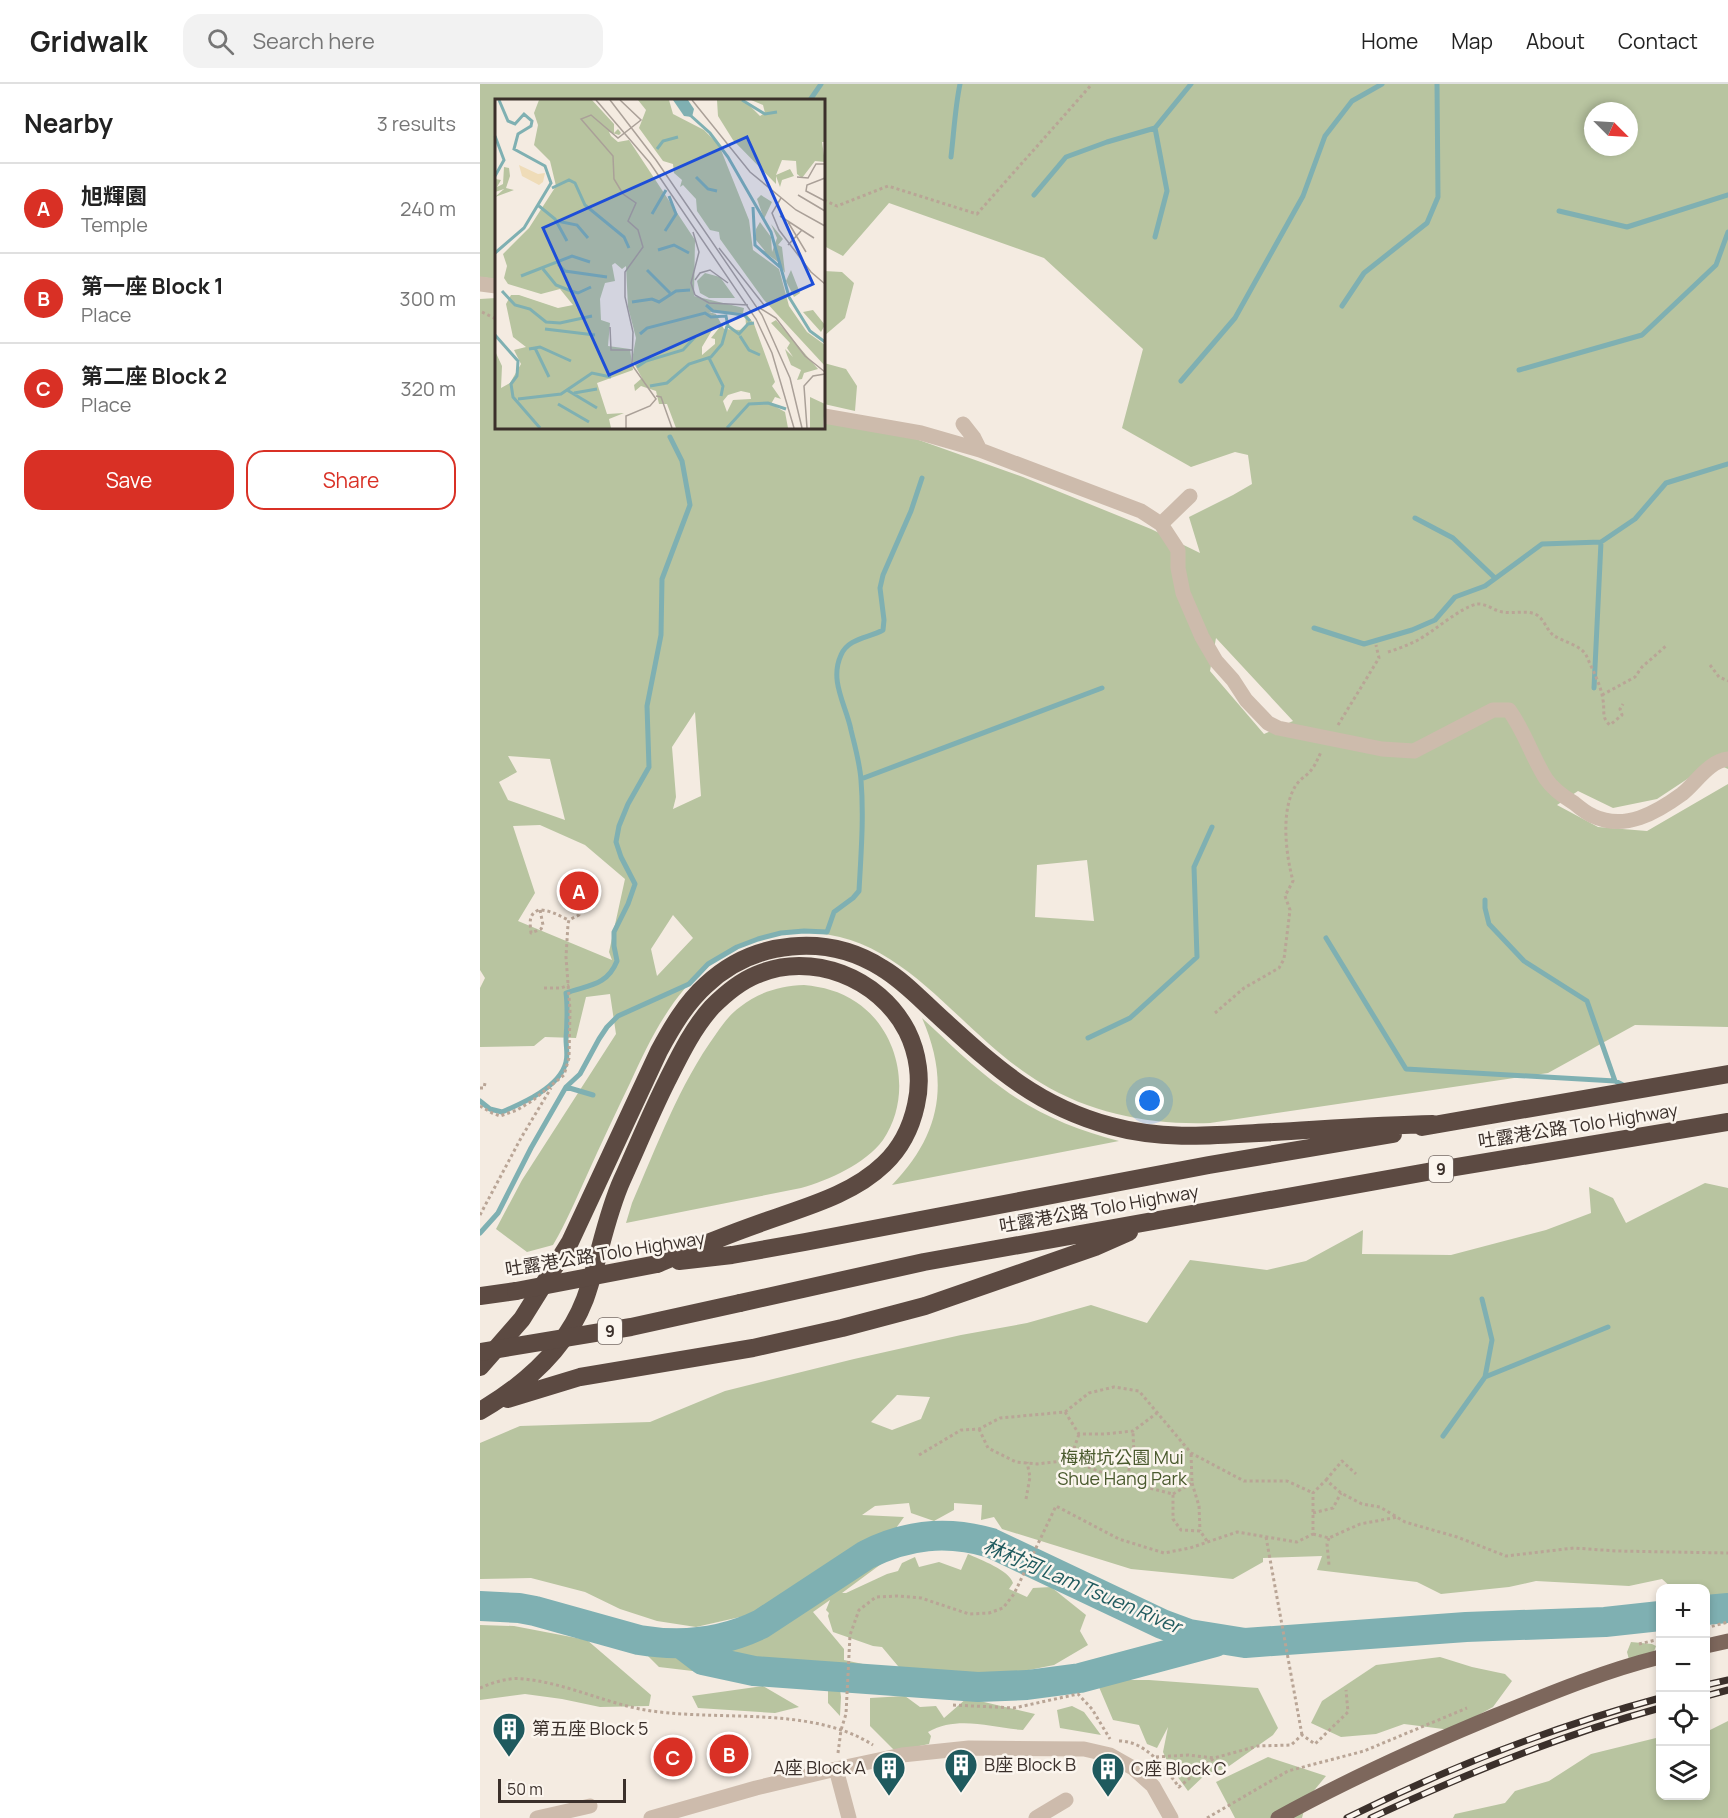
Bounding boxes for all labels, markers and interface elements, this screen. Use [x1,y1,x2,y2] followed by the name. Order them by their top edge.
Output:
[183,14,603,68] search box
[30,22,147,60] text: Gridwalk
[204,25,237,58] icon: search
[252,26,375,56] text: Search here
[1361,27,1418,55] text: Home
[1451,27,1493,55] text: Map
[1526,27,1585,55] text: About
[1618,27,1698,55] text: Contact
[495,99,825,429] inset map
[1584,102,1638,156] north arrow
[24,105,113,141] text: Nearby
[377,110,456,137] text: 3 results
[81,181,147,211] text: 旭輝園
[37,195,50,222] text: A
[400,195,456,222] text: 240 m
[81,211,148,238] text: Temple
[81,271,224,301] text: 第一座 Block 1
[37,285,50,312] text: B
[400,285,456,312] text: 300 m
[81,301,131,328] text: Place
[81,361,227,391] text: 第二座 Block 2
[36,375,51,402] text: C
[400,375,456,402] text: 320 m
[81,391,131,418] text: Place
[24,450,234,510] button: Save
[246,450,456,510] button: Share
[560,868,598,914] pin: A
[1135,1086,1164,1115] your location
[1476,1097,1680,1153] street label: 吐露港公路 Tolo Highway
[1429,1156,1453,1182] road number: 9
[997,1179,1201,1237] street label: 吐露港公路 Tolo Highway
[503,1225,707,1281] street label: 吐露港公路 Tolo Highway
[598,1318,622,1344] road number: 9
[1057,1445,1188,1490] park label: 梅樹坑公園 Mui Shue Hang Park
[979,1532,1188,1641] water label: 林村河 Lam Tsuen River
[1656,1584,1710,1800] map controls
[1656,1584,1710,1638] button: +
[1656,1638,1710,1692] button: −
[1656,1692,1710,1746] button: locate
[491,1711,527,1758] building icon: 第五座 Block 5
[532,1716,648,1740] place label: 第五座 Block 5
[710,1732,748,1776] pin: B
[654,1734,692,1780] pin: C
[1656,1746,1710,1800] button: layers
[943,1747,979,1794] building icon: B座 Block B
[871,1750,907,1797] building icon: A座 Block A
[1090,1751,1126,1798] building icon: C座 Block C
[984,1752,1076,1776] place label: B座 Block B
[773,1755,867,1779] place label: A座 Block A
[1131,1756,1227,1780] place label: C座 Block C
[498,1776,626,1804] scale bar
[507,1778,543,1800] text: 50 m

